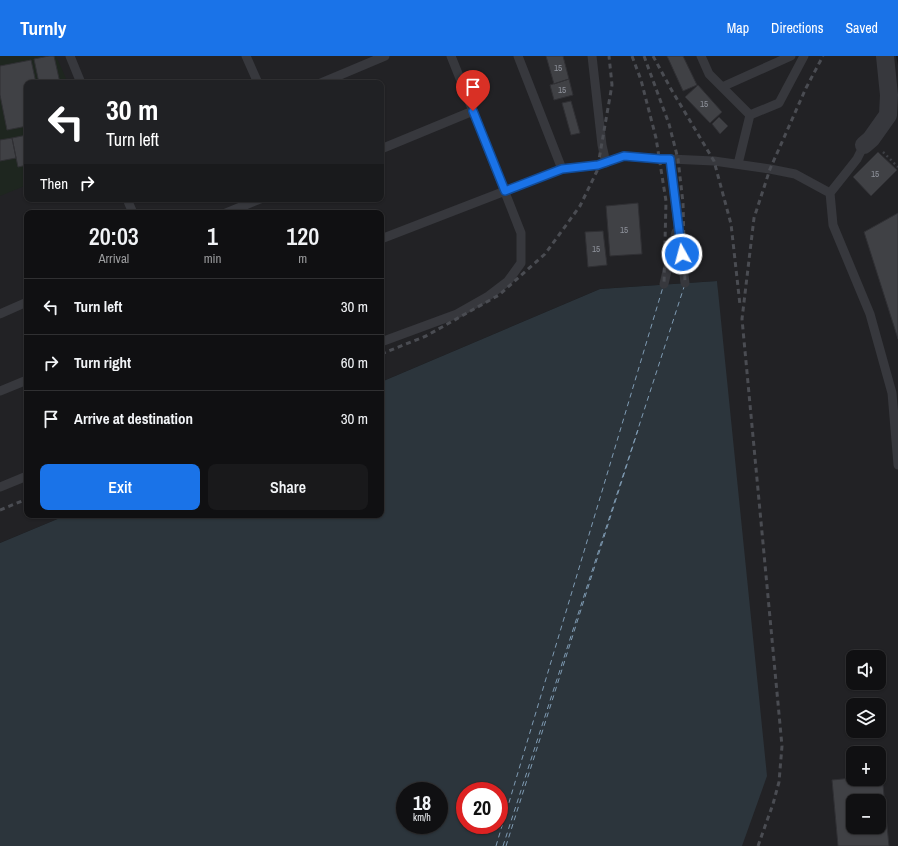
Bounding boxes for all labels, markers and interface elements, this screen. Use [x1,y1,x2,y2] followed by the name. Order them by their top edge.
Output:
[20,15,66,41] text: Turnly
[727,19,749,37] text: Map
[771,19,823,37] text: Directions
[845,19,878,37] text: Saved
[554,62,562,74] house number: 15
[456,70,490,111] pin
[462,76,484,98] icon: arrive
[558,84,566,96] house number: 15
[106,91,158,129] text: 30 m
[40,96,92,148] icon: left
[700,98,708,110] house number: 15
[106,127,159,152] text: Turn left
[871,168,879,180] house number: 15
[76,172,98,194] icon: right
[40,173,68,194] text: Then
[89,220,139,252] text: 20:03
[207,220,218,252] text: 1
[286,220,319,252] text: 120
[620,224,628,236] house number: 15
[661,233,703,275] position arrow
[592,243,600,255] house number: 15
[98,250,129,267] text: Arrival
[204,250,221,267] text: min
[298,250,307,267] text: m
[40,296,62,318] icon: left
[74,296,122,317] text: Turn left
[341,296,368,317] text: 30 m
[40,352,62,374] icon: right
[74,352,131,373] text: Turn right
[341,352,368,373] text: 60 m
[40,408,62,430] icon: arrive
[74,408,193,429] text: Arrive at destination
[341,408,368,429] text: 30 m
[40,464,200,510] button: Exit
[208,464,368,510] button: Share
[846,650,886,834] map controls
[846,650,886,690] button: sound
[846,698,886,738] button: layers
[846,746,886,786] button: +
[456,782,508,834] speed limit sign: 20
[413,789,431,816] text: 18
[846,794,886,834] button: −
[413,811,431,824] text: km/h

